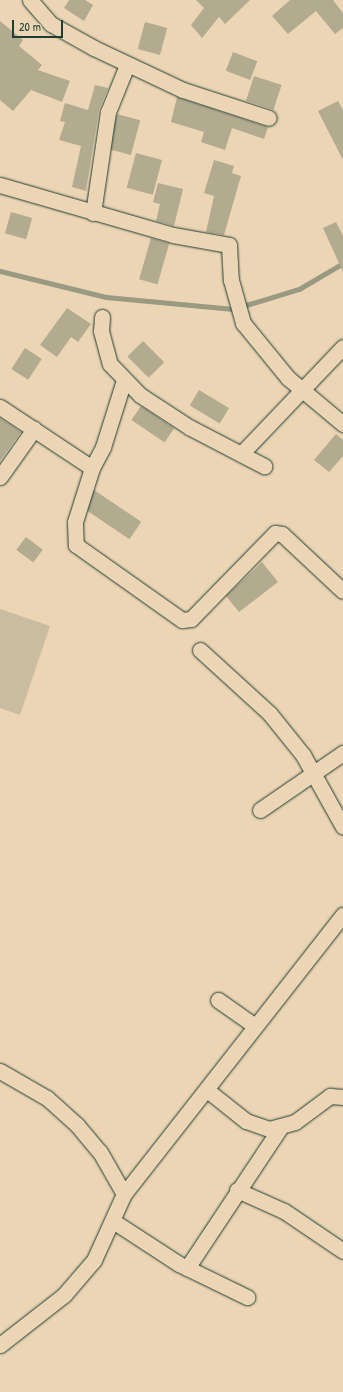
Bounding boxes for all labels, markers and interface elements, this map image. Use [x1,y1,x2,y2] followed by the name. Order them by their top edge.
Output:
[14,12,65,38] scale bar
[19,18,41,35] text: 20 m

